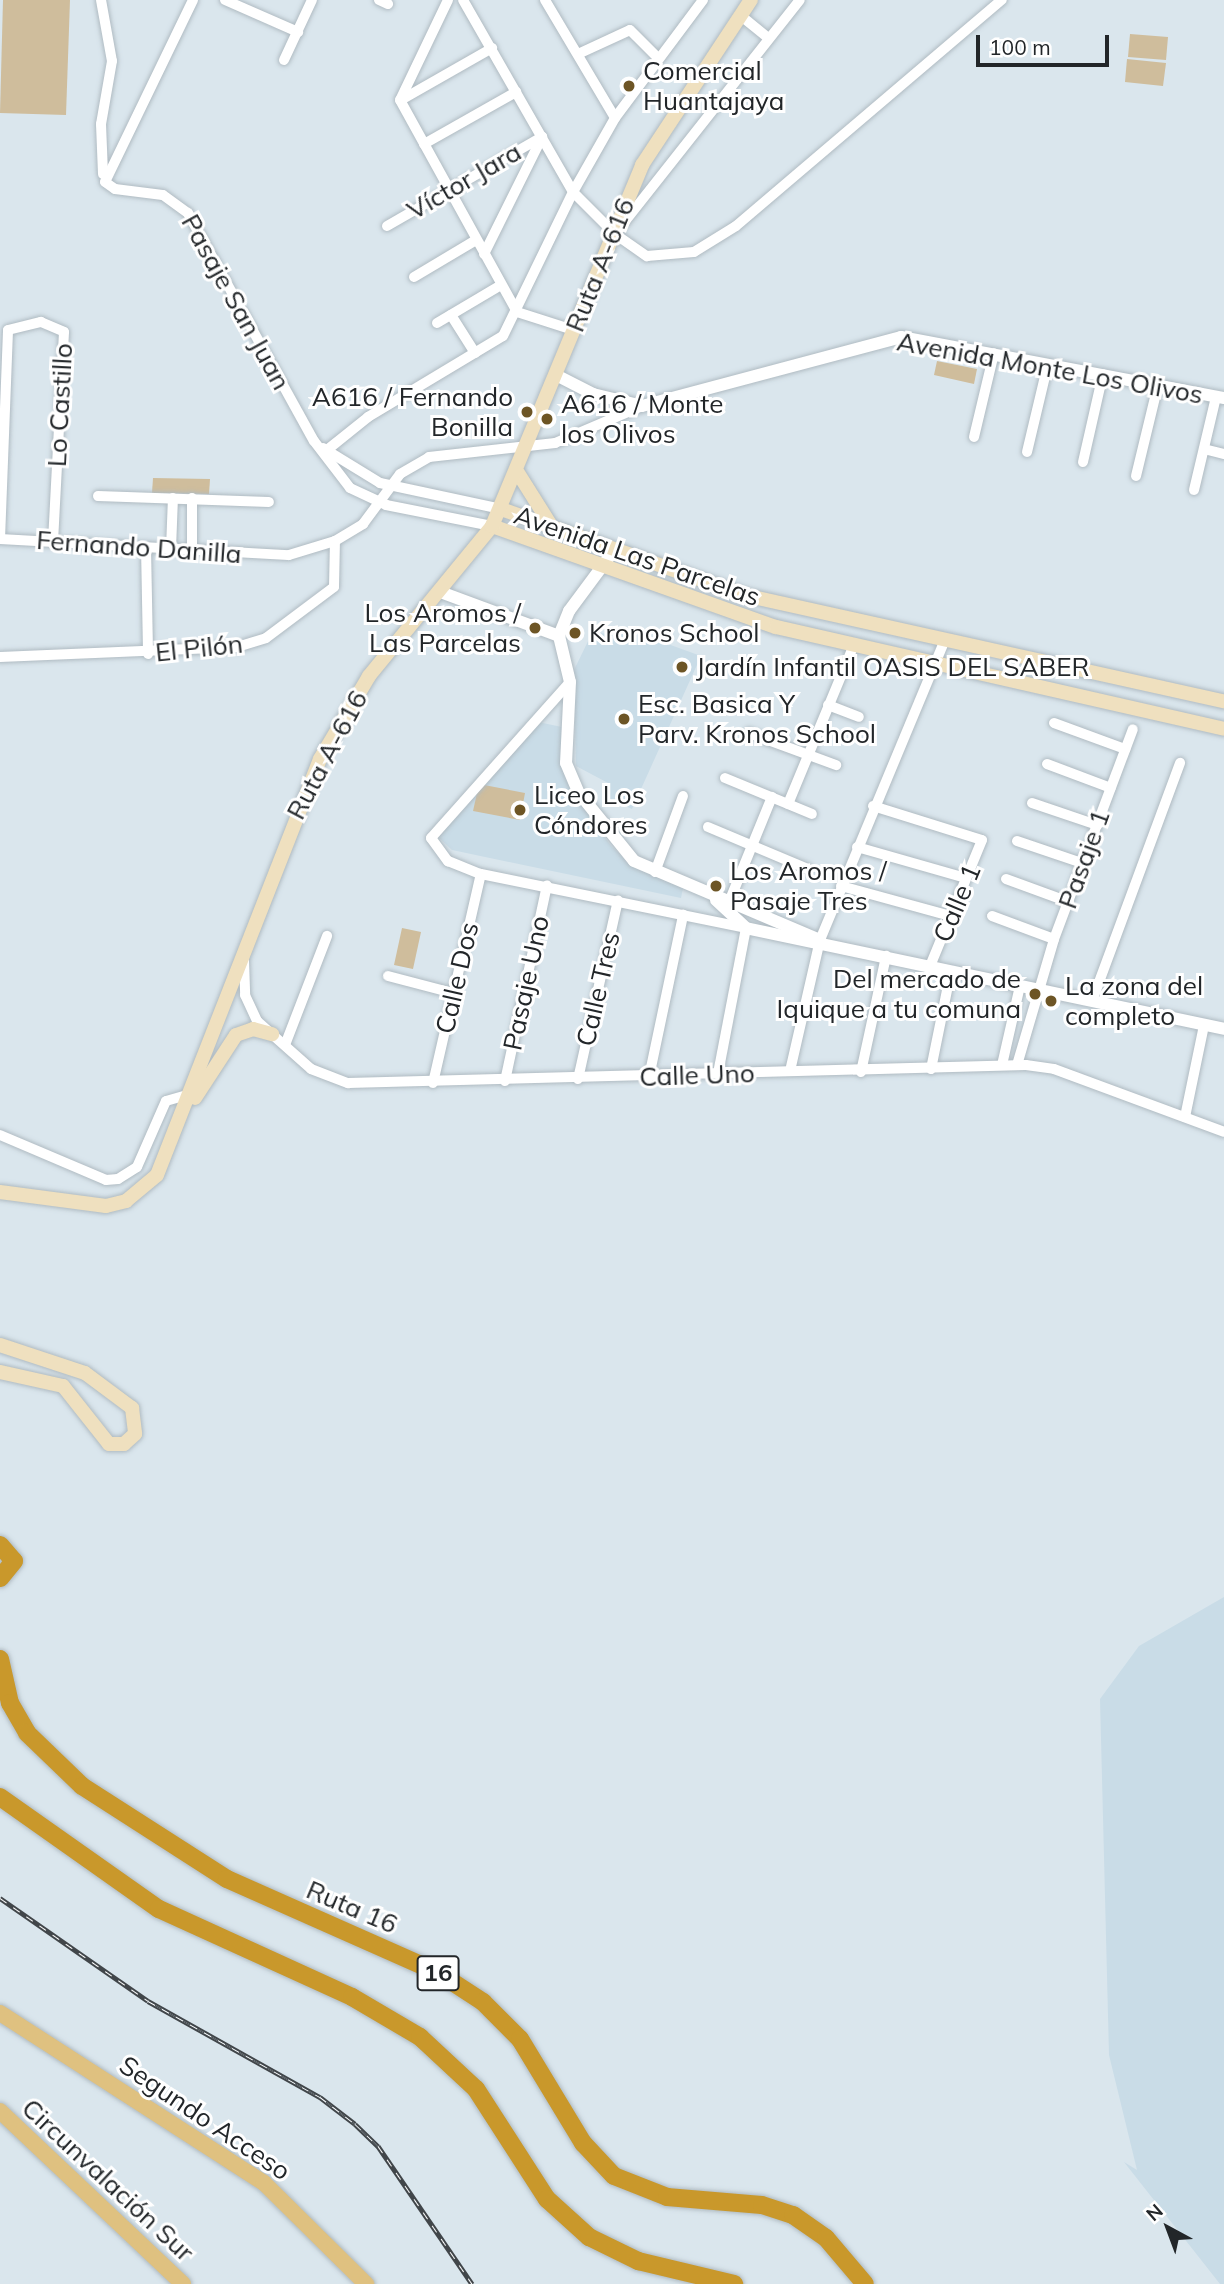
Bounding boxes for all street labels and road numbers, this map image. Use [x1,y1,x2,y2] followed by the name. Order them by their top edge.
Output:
[402,136,526,226] street label: Víctor Jara
[559,194,641,336] street label: Ruta A-616
[175,209,297,395] street label: Pasaje San Juan
[895,326,1205,410] street label: Avenida Monte Los Olivos
[41,342,79,468] street label: Lo Castillo
[510,499,764,613] street label: Avenida Las Parcelas
[35,524,243,570] street label: Fernando Danilla
[154,628,244,668] street label: El Pilón
[280,685,374,825] street label: Ruta A-616
[1052,805,1116,913] street label: Pasaje 1
[927,859,987,947] street label: Calle 1
[497,913,555,1053] street label: Pasaje Uno
[429,919,485,1037] street label: Calle Dos
[570,929,626,1049] street label: Calle Tres
[639,1057,755,1093] street label: Calle Uno
[302,1874,402,1940] street label: Ruta 16
[415,1952,461,1994] road number: 16
[114,2049,296,2187] street label: Segundo Acceso
[16,2092,200,2268] street label: Circunvalación Sur

